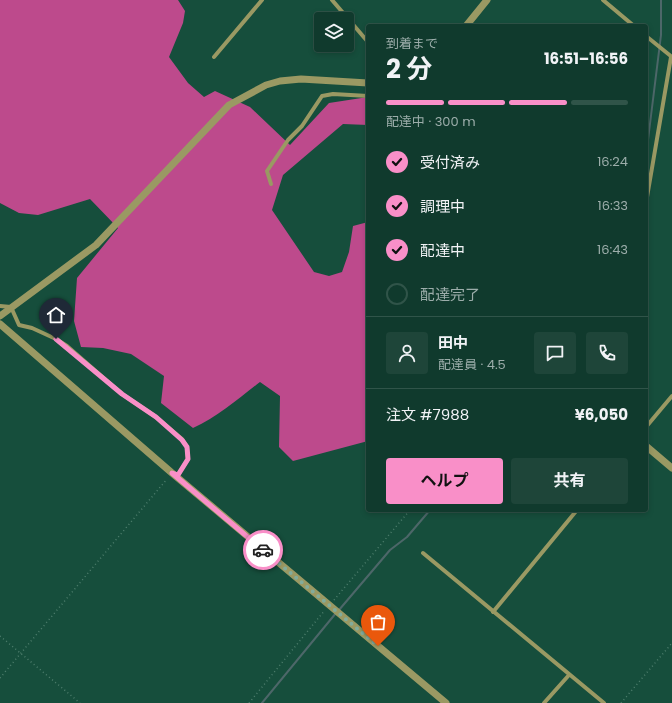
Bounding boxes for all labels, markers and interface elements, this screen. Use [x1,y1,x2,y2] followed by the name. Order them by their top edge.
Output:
[314,12,354,52] map controls
[314,12,354,52] button: layers
[386,34,438,53] text: 到着まで
[544,48,628,69] text: 16:51–16:56
[386,51,432,87] text: 2 分
[386,112,476,131] text: 配達中 · 300 m
[386,151,408,173] icon: check
[420,152,480,173] text: 受付済み
[597,152,628,171] text: 16:24
[386,195,408,217] icon: check
[420,196,465,217] text: 調理中
[598,196,628,215] text: 16:33
[386,239,408,261] icon: check
[420,240,465,261] text: 配達中
[597,240,628,259] text: 16:43
[420,284,480,305] text: 配達完了
[39,298,73,339] pin
[45,304,67,326] icon: home
[386,332,428,374] button: person
[438,332,468,353] text: 田中
[534,332,576,374] button: chat
[586,332,628,374] button: phone
[438,355,506,374] text: 配達員 · 4.5
[386,404,469,425] text: 注文 #7988
[575,404,628,425] text: ¥6,050
[386,458,503,504] button: ヘルプ
[511,458,628,504] button: 共有
[243,530,283,570] courier
[252,539,274,561] icon: car
[361,605,395,646] pin
[367,611,389,633] icon: bag

